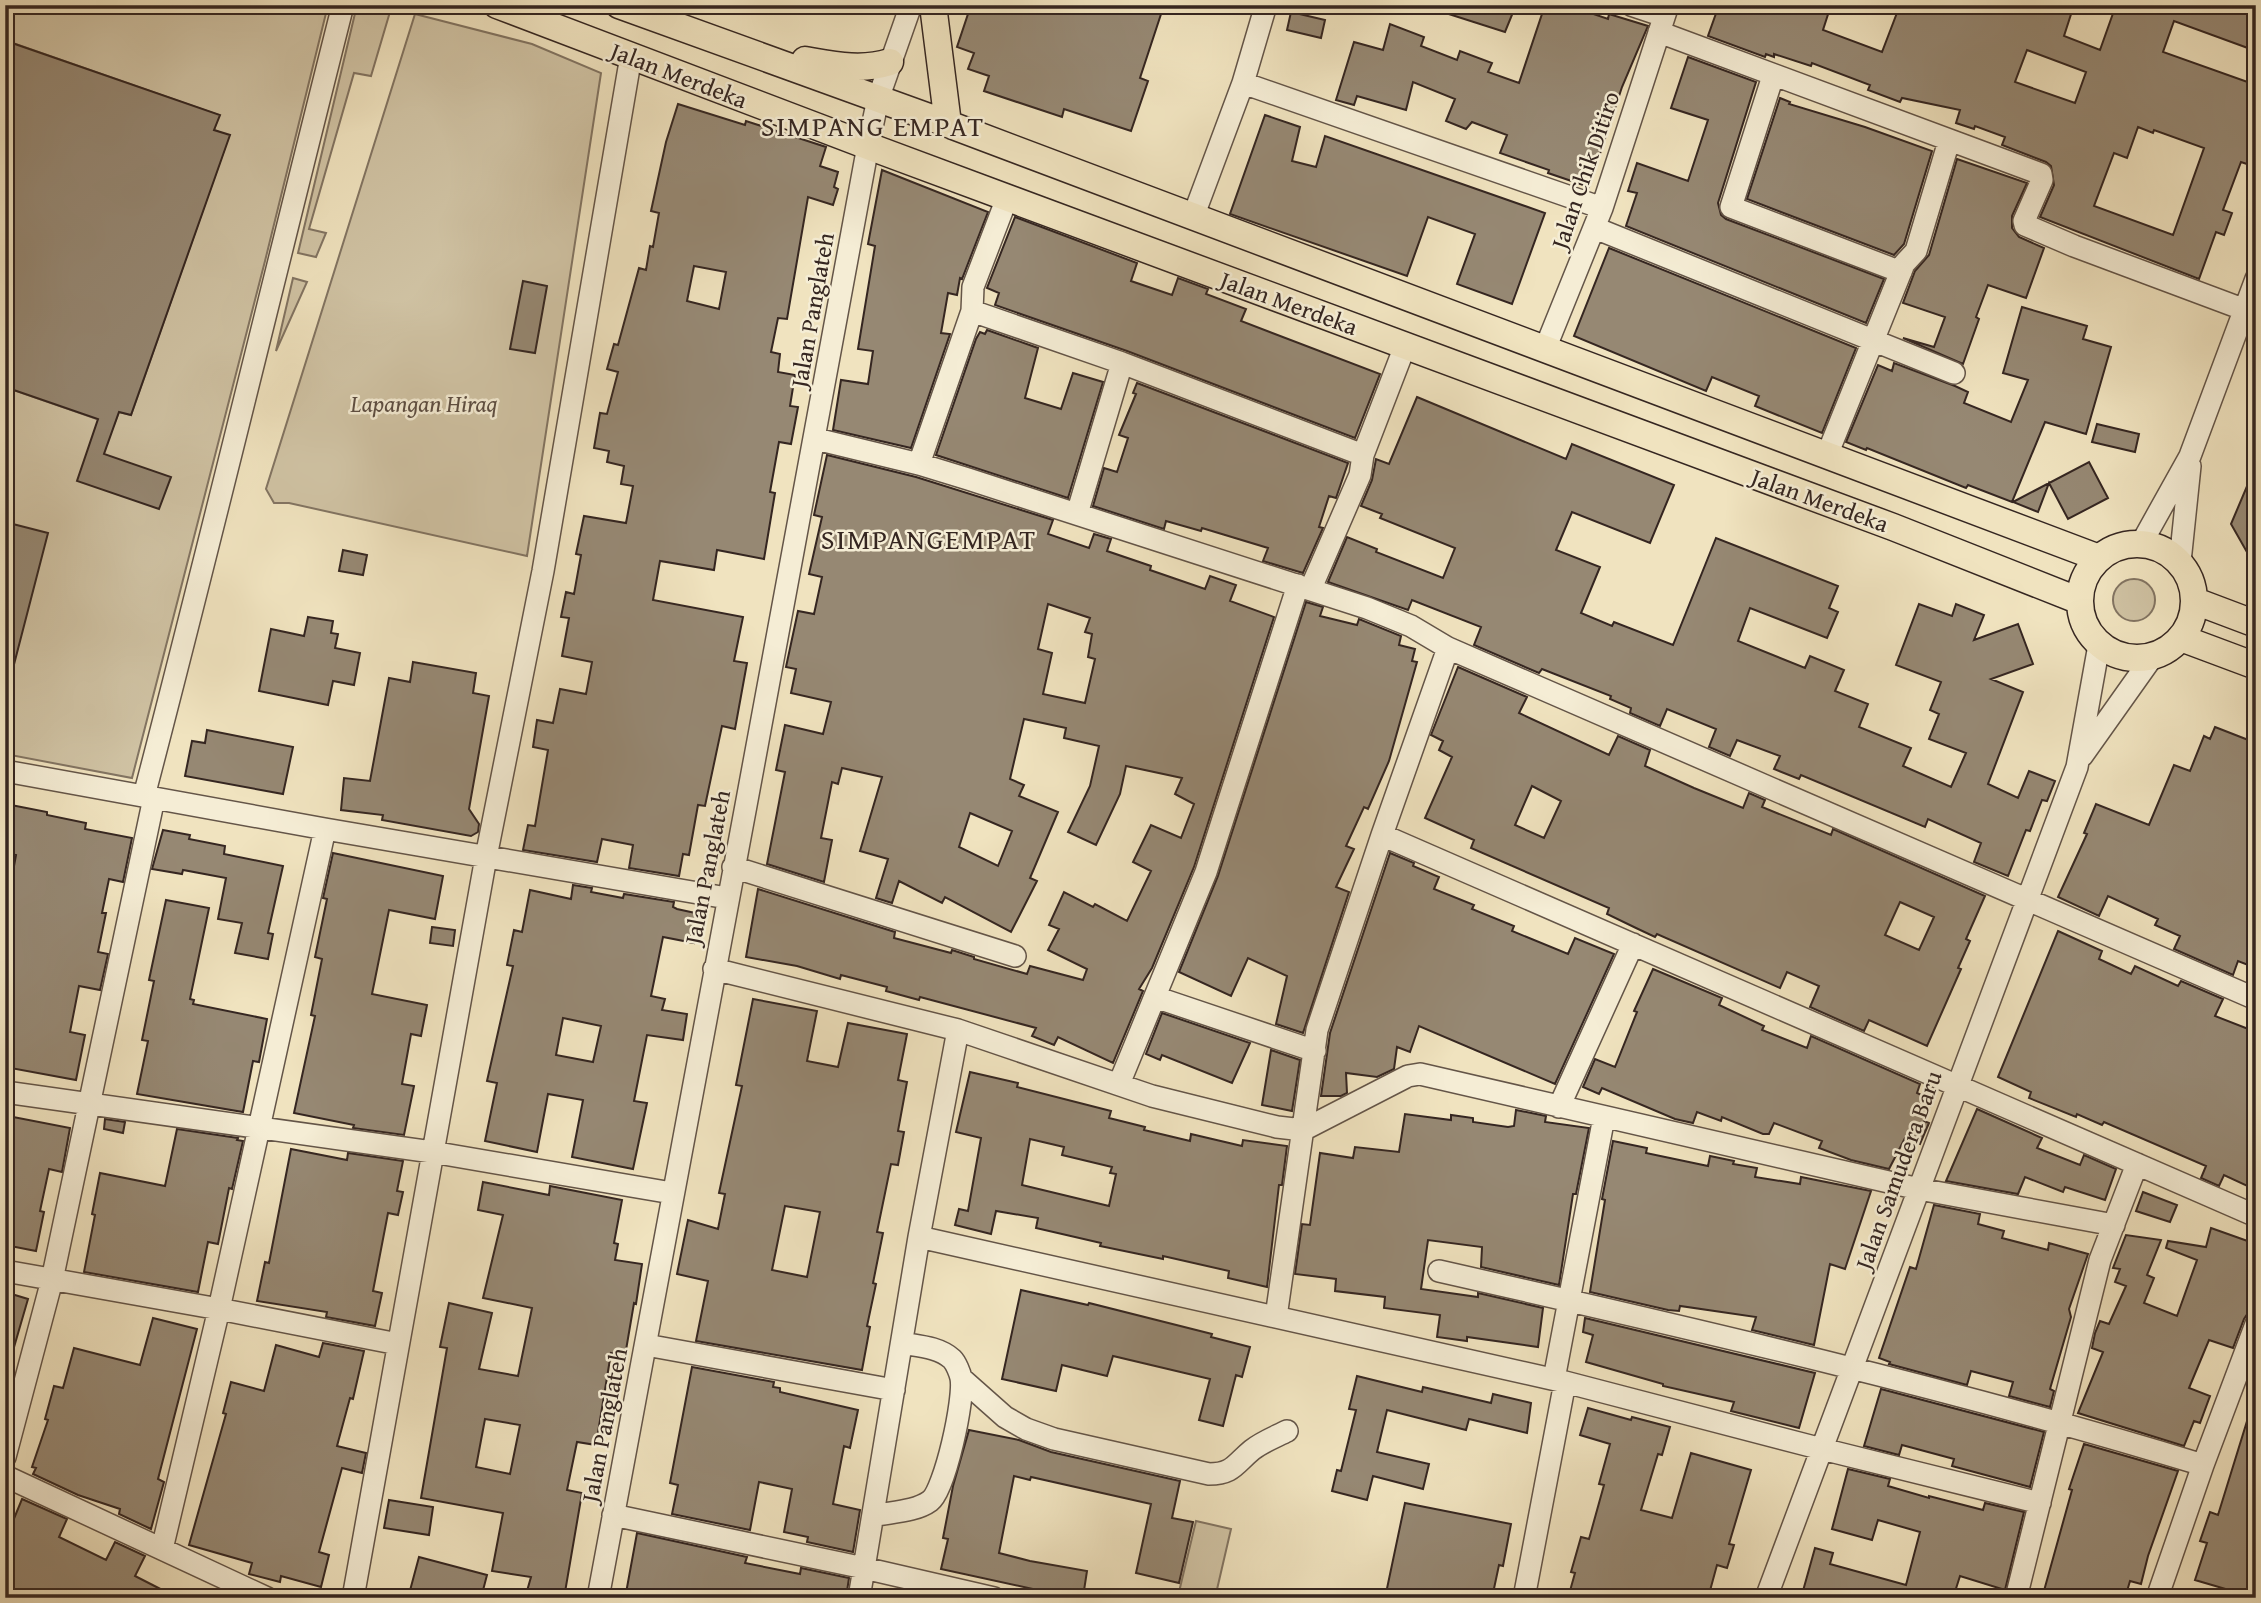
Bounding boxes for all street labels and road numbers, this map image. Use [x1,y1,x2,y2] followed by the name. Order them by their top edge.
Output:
[603,32,753,117] street label: Jalan Merdeka
[1541,86,1628,256] street label: Jalan Chik Ditiro
[781,229,843,393] street label: Jalan Panglateh
[1213,261,1363,344] street label: Jalan Merdeka
[1744,458,1894,541] street label: Jalan Merdeka
[674,786,739,950] street label: Jalan Panglateh
[1845,1066,1950,1277] street label: Jalan Samudera Baru
[571,1344,636,1508] street label: Jalan Panglateh

